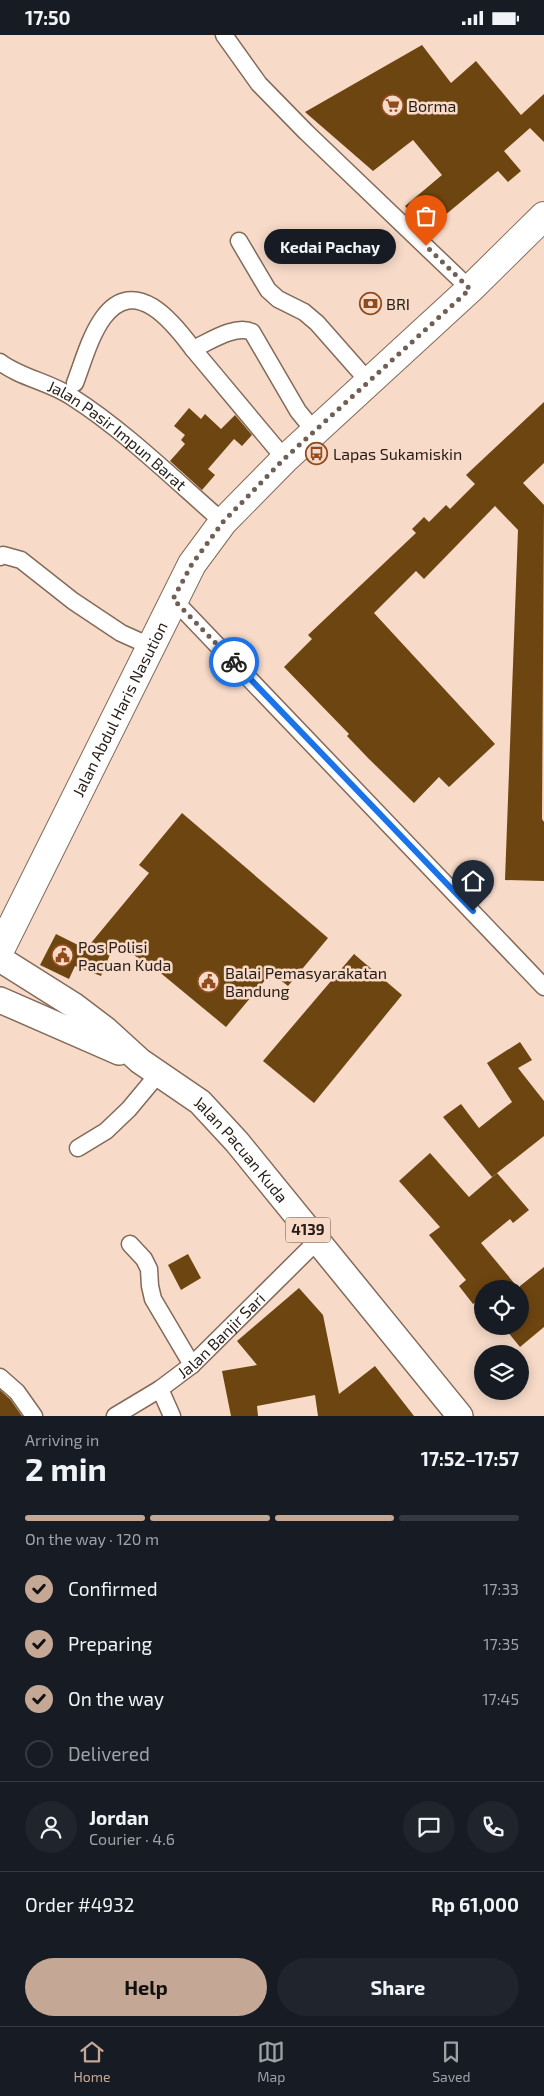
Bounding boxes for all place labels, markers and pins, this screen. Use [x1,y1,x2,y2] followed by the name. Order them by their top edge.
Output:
[380,94,404,118] supermarket icon: Borma
[408,96,456,115] place label: Borma
[405,195,447,246] pin
[264,229,396,263] callout: Kedai Pachay
[358,292,382,316] bank icon: BRI
[386,294,410,313] place label: BRI
[305,442,329,466] bus stop icon: Lapas Sukamiskin
[333,444,462,463] place label: Lapas Sukamiskin
[452,860,494,911] pin
[78,937,171,974] place label: Pos Polisi Pacuan Kuda
[50,944,74,968] public building icon: Pos Polisi Pacuan Kuda
[225,963,387,1000] place label: Balai Pemasyarakatan Bandung
[197,970,221,994] public building icon: Balai Pemasyarakatan Bandung

